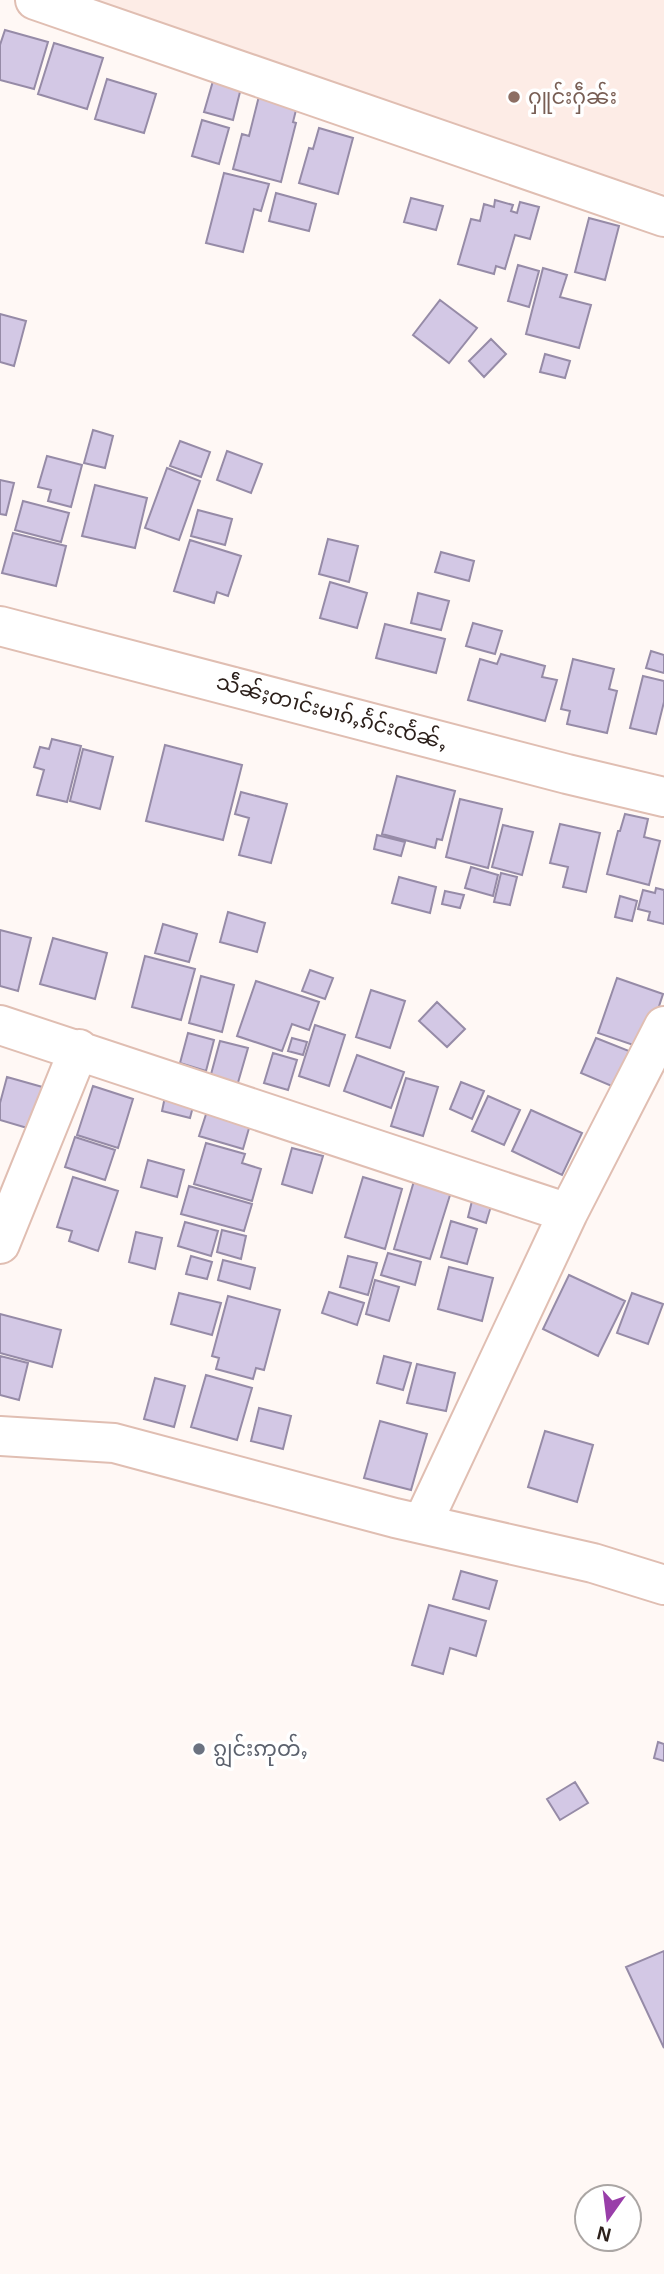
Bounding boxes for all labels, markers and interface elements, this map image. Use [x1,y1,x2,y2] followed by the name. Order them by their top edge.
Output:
[528,81,617,114] place label: ႁူင်းႁဵၼ်း
[506,89,522,105] marker: ႁူင်းႁဵၼ်း
[214,666,451,753] street label: သဵၼ်ႈတၢင်းမၢၵ်ႇၵႅင်းၸႅၼ်ႇ
[213,1733,308,1768] place label: ၵျွင်းဢုတ်ႇ
[191,1741,207,1757] marker: ၵျွင်းဢုတ်ႇ
[573,2183,643,2253] north arrow
[595,2222,613,2246] text: N

